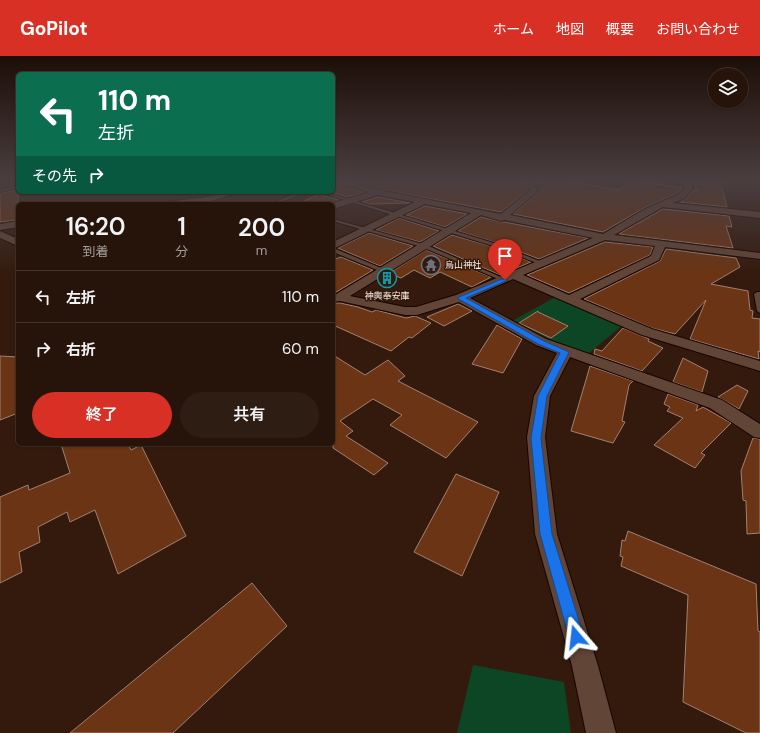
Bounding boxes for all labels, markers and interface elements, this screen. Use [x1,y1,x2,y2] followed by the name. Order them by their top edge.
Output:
[20,16,88,41] text: GoPilot
[492,20,534,38] text: ホーム
[556,20,584,38] text: 地図
[606,20,634,38] text: 概要
[656,20,740,38] text: お問い合わせ
[708,68,748,108] map controls
[708,68,748,108] button: layers
[98,82,171,119] text: 110 m
[32,88,84,140] icon: left
[98,121,134,145] text: 左折
[85,164,107,186] icon: right
[32,166,77,186] text: その先
[66,211,126,242] text: 16:20
[178,211,186,242] text: 1
[238,212,285,243] text: 200
[488,239,522,280] pin
[256,242,267,259] text: m
[83,243,109,260] text: 到着
[175,243,188,260] text: 分
[494,245,516,267] icon: arrive
[420,254,442,276] temple icon: 烏山神社
[445,259,481,271] place label: 烏山神社
[376,267,398,289] building icon: 神輿奉安庫
[32,286,54,308] icon: left
[282,287,319,307] text: 110 m
[66,288,96,308] text: 左折
[364,290,410,302] place label: 神輿奉安庫
[32,338,54,360] icon: right
[282,339,319,359] text: 60 m
[66,340,96,360] text: 右折
[32,392,172,438] button: 終了
[180,392,319,438] button: 共有
[555,616,597,658] position arrow

